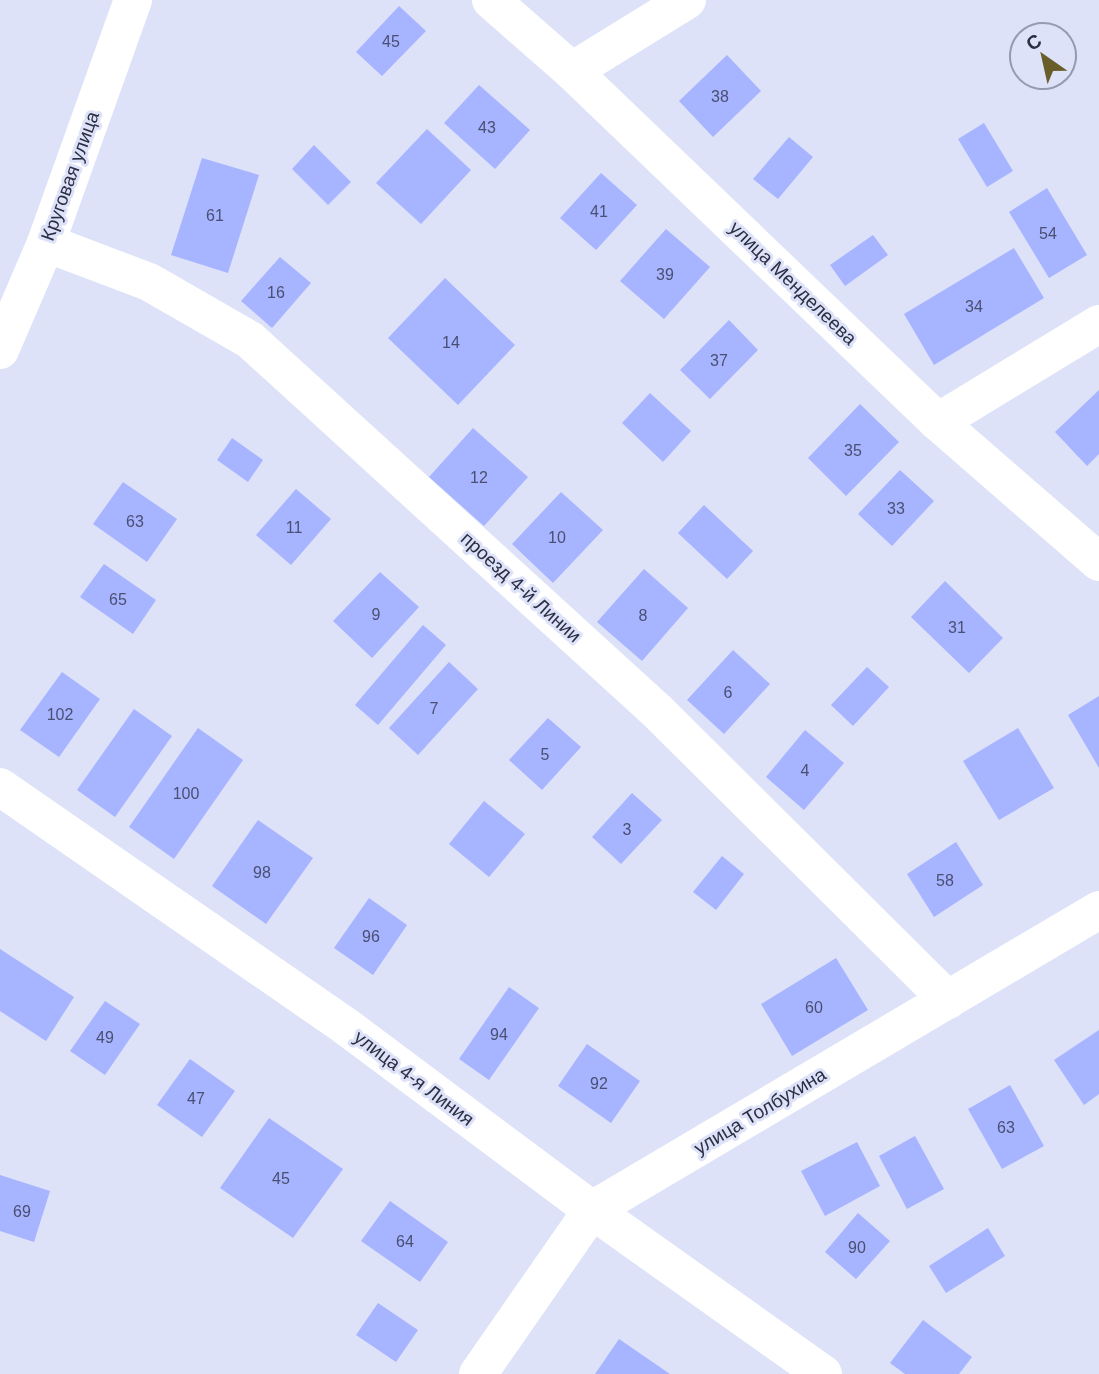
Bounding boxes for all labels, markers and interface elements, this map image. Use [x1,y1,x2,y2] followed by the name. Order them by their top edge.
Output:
[1008,21,1078,91] north arrow
[1022,30,1046,55] text: С
[382,33,400,50] house number: 45
[711,88,729,105] house number: 38
[37,108,103,244] street label: Круговая улица
[478,119,496,136] house number: 43
[590,203,608,220] house number: 41
[206,207,224,224] house number: 61
[725,217,861,349] street label: улица Менделеева
[1039,225,1057,242] house number: 54
[656,266,674,283] house number: 39
[267,284,285,301] house number: 16
[965,298,983,315] house number: 34
[442,334,460,351] house number: 14
[710,352,728,369] house number: 37
[844,442,862,459] house number: 35
[470,469,488,486] house number: 12
[887,500,905,517] house number: 33
[126,513,144,530] house number: 63
[286,519,302,536] house number: 11
[457,528,585,646] street label: проезд 4-й Линии
[548,529,566,546] house number: 10
[109,591,127,608] house number: 65
[372,606,381,623] house number: 9
[639,607,648,624] house number: 8
[948,619,966,636] house number: 31
[724,684,733,701] house number: 6
[430,700,439,717] house number: 7
[47,706,73,723] house number: 102
[541,746,550,763] house number: 5
[801,762,810,779] house number: 4
[173,785,199,802] house number: 100
[623,821,632,838] house number: 3
[253,864,271,881] house number: 98
[936,872,954,889] house number: 58
[362,928,380,945] house number: 96
[805,999,823,1016] house number: 60
[350,1026,478,1130] street label: улица 4-я Линия
[490,1026,508,1043] house number: 94
[96,1029,114,1046] house number: 49
[690,1063,830,1159] street label: улица Толбухина
[590,1075,608,1092] house number: 92
[187,1090,205,1107] house number: 47
[997,1119,1015,1136] house number: 63
[272,1170,290,1187] house number: 45
[13,1203,31,1220] house number: 69
[396,1233,414,1250] house number: 64
[848,1239,866,1256] house number: 90

